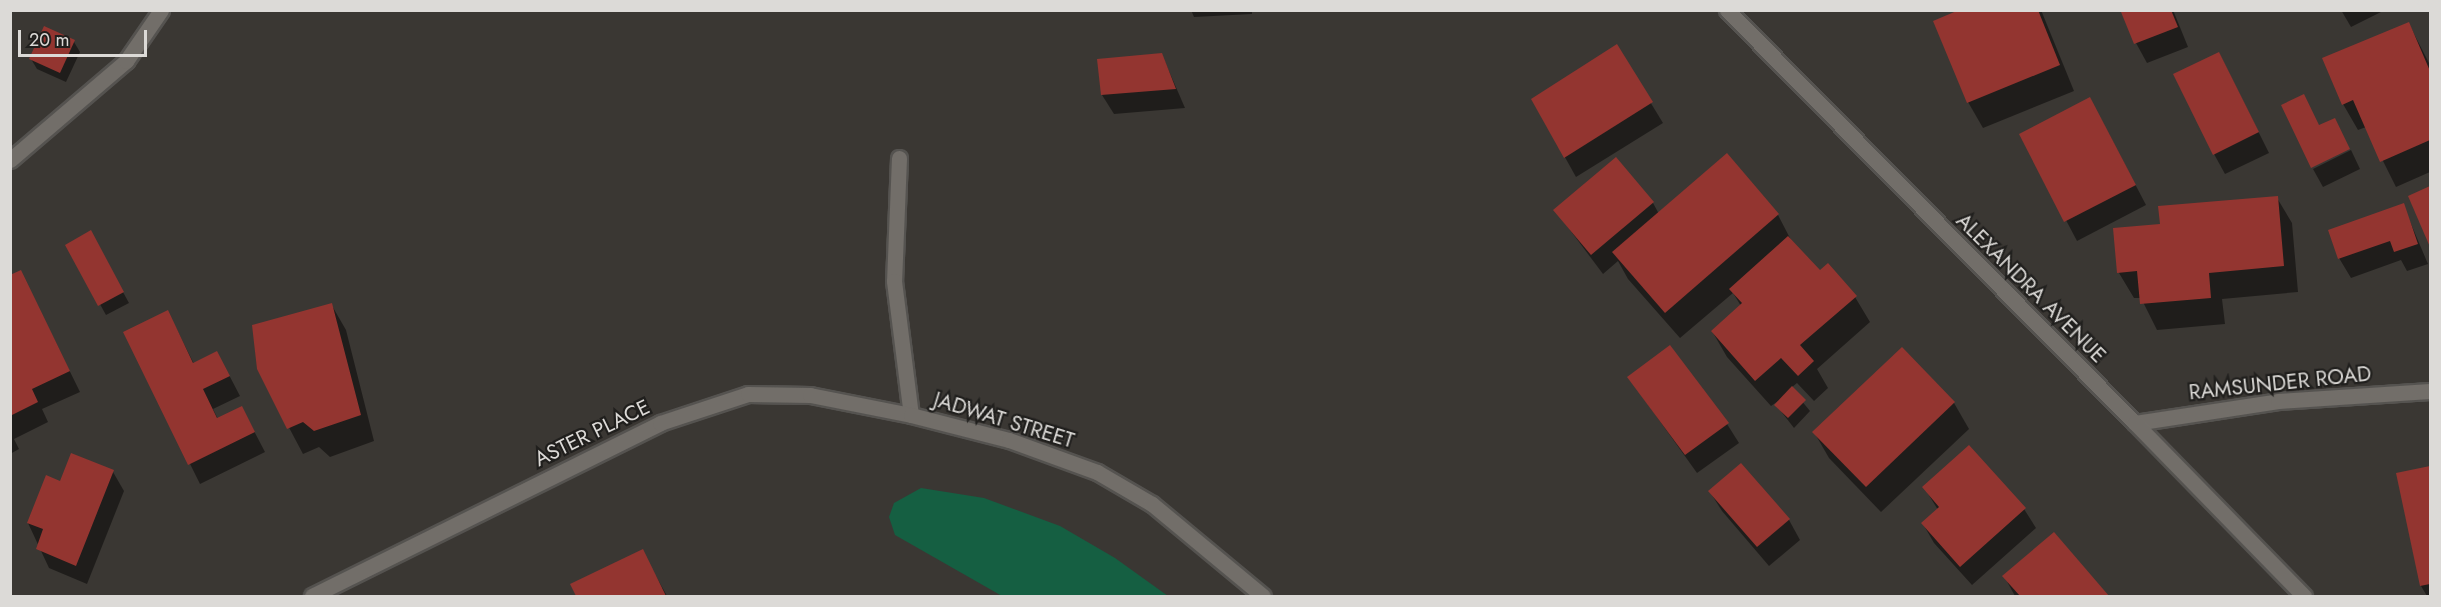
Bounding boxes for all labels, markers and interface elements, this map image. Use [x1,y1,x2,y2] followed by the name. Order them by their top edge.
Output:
[21,18,150,56] scale bar
[29,27,69,53] text: 20 m
[1951,208,2111,368] street label: ALEXANDRA AVENUE
[2188,361,2372,405] street label: RAMSUNDER ROAD
[931,387,1077,453] street label: JADWAT STREET
[530,394,654,472] street label: ASTER PLACE

